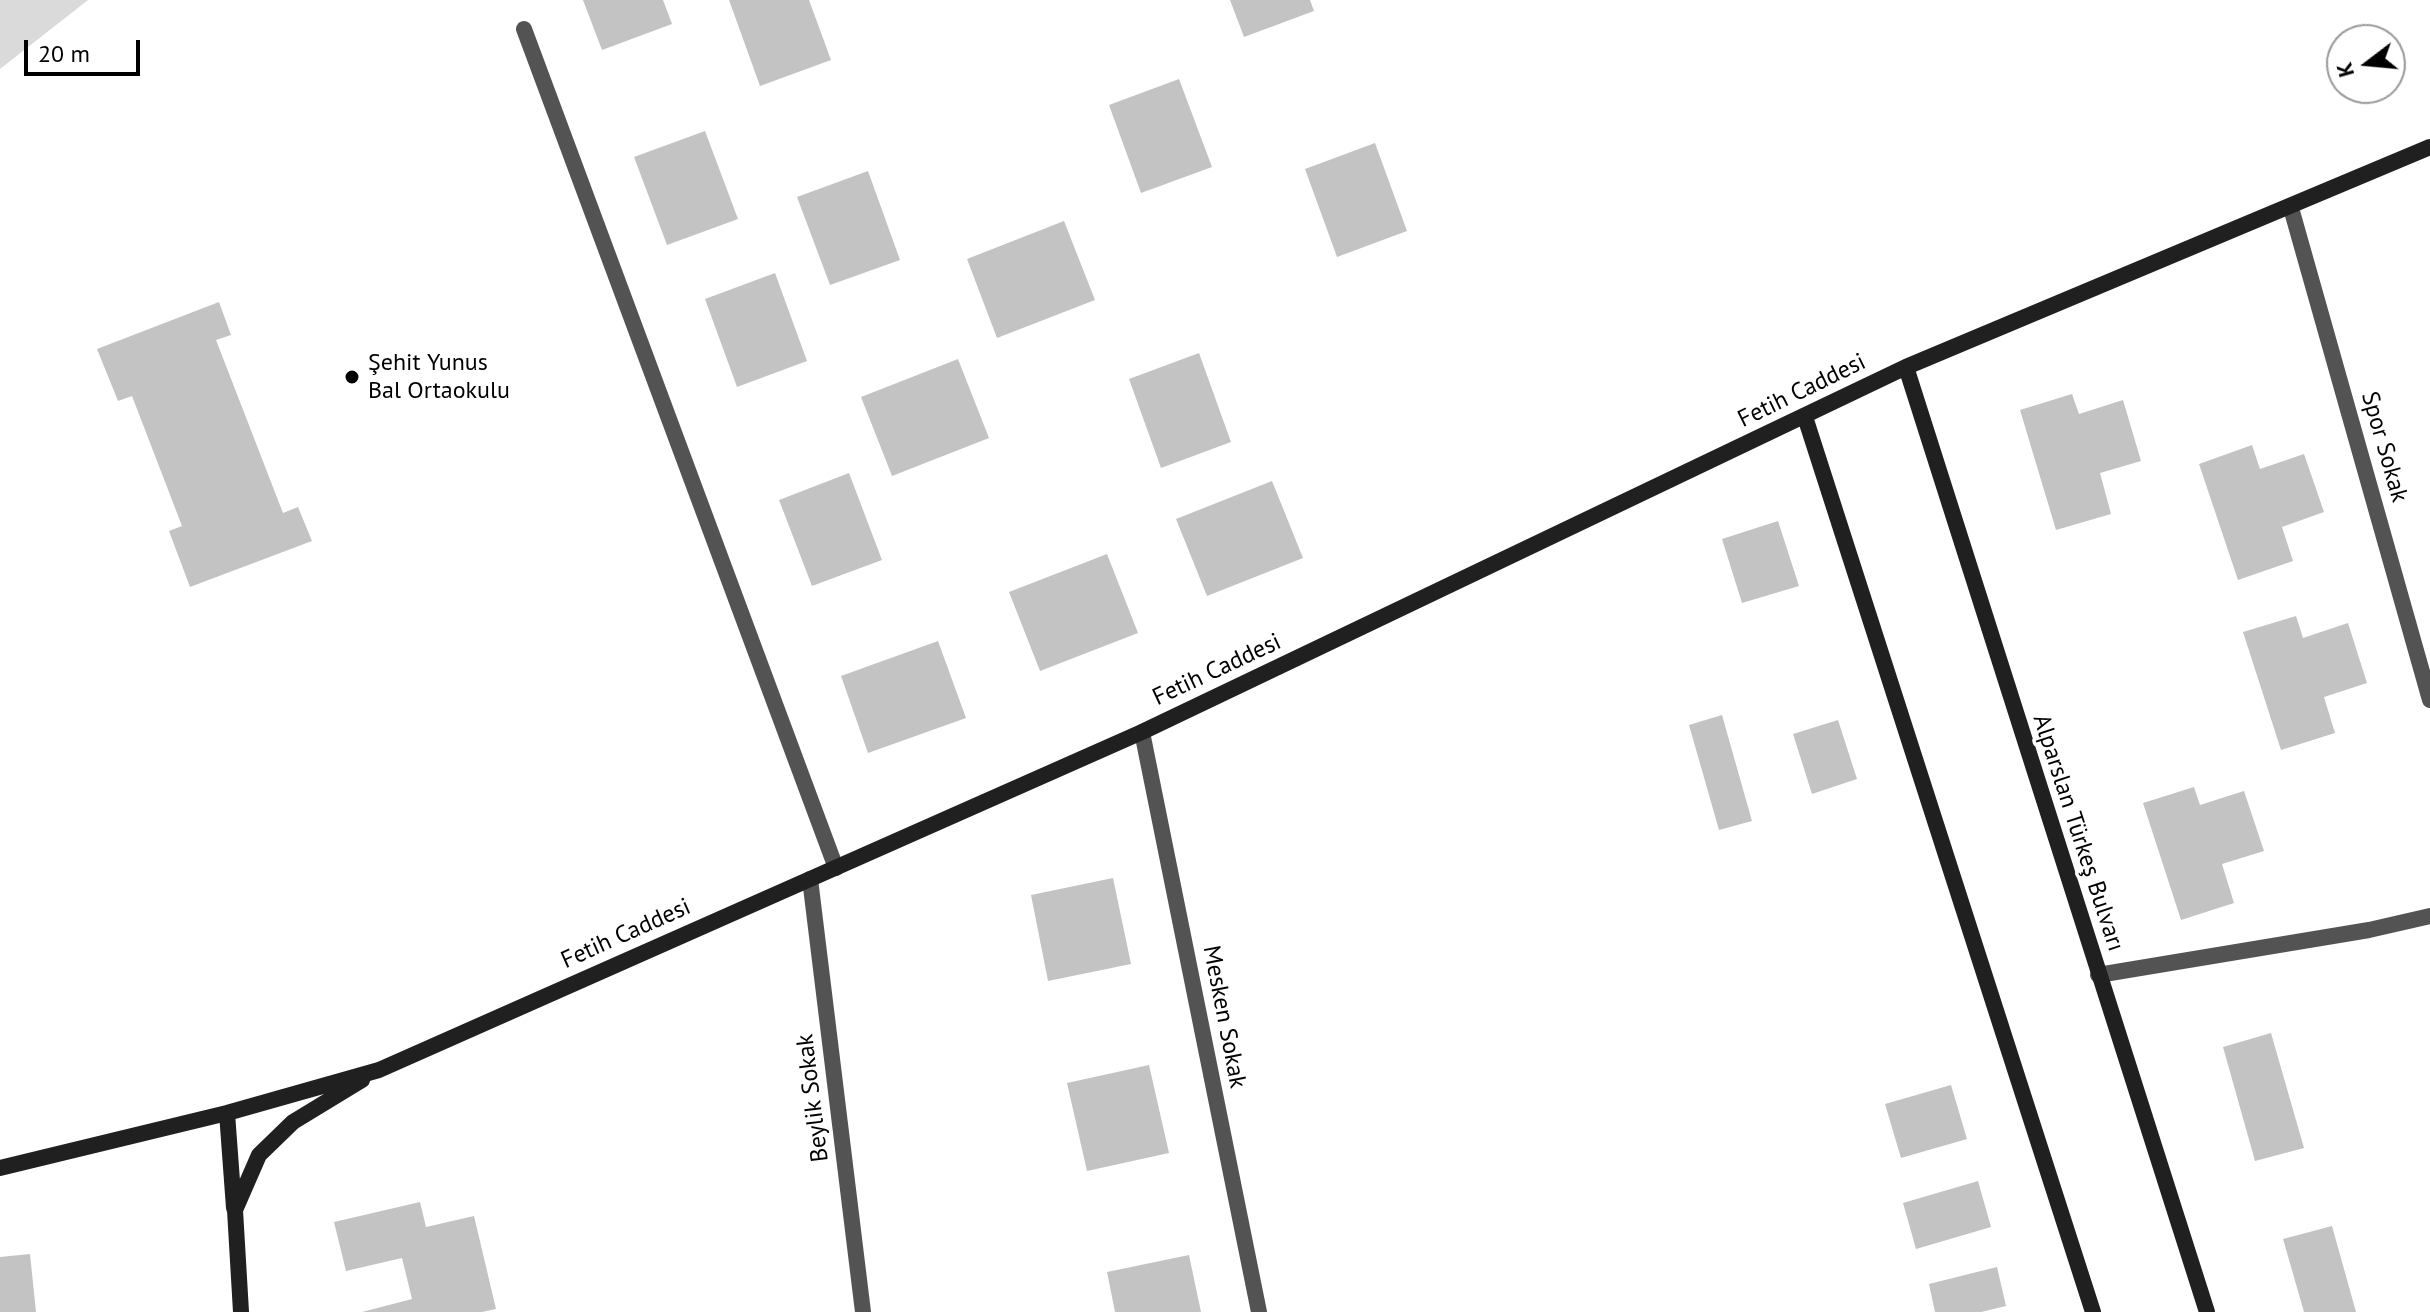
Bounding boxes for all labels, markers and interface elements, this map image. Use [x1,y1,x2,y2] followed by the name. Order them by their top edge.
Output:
[28,24,144,74] scale bar
[2326,24,2406,104] north arrow
[38,38,90,69] text: 20 m
[2330,60,2360,80] text: K
[1733,348,1871,434] street label: Fetih Caddesi
[368,349,510,405] place label: Şehit Yunus Bal Ortaokulu
[343,368,361,386] marker: Şehit Yunus Bal Ortaokulu
[2354,388,2414,506] street label: Spor Sokak
[1148,628,1286,712] street label: Fetih Caddesi
[2026,711,2130,955] street label: Alparslan Türkeş Bulvarı
[557,893,695,975] street label: Fetih Caddesi
[1196,943,1252,1091] street label: Mesken Sokak
[791,1032,835,1164] street label: Beylik Sokak

